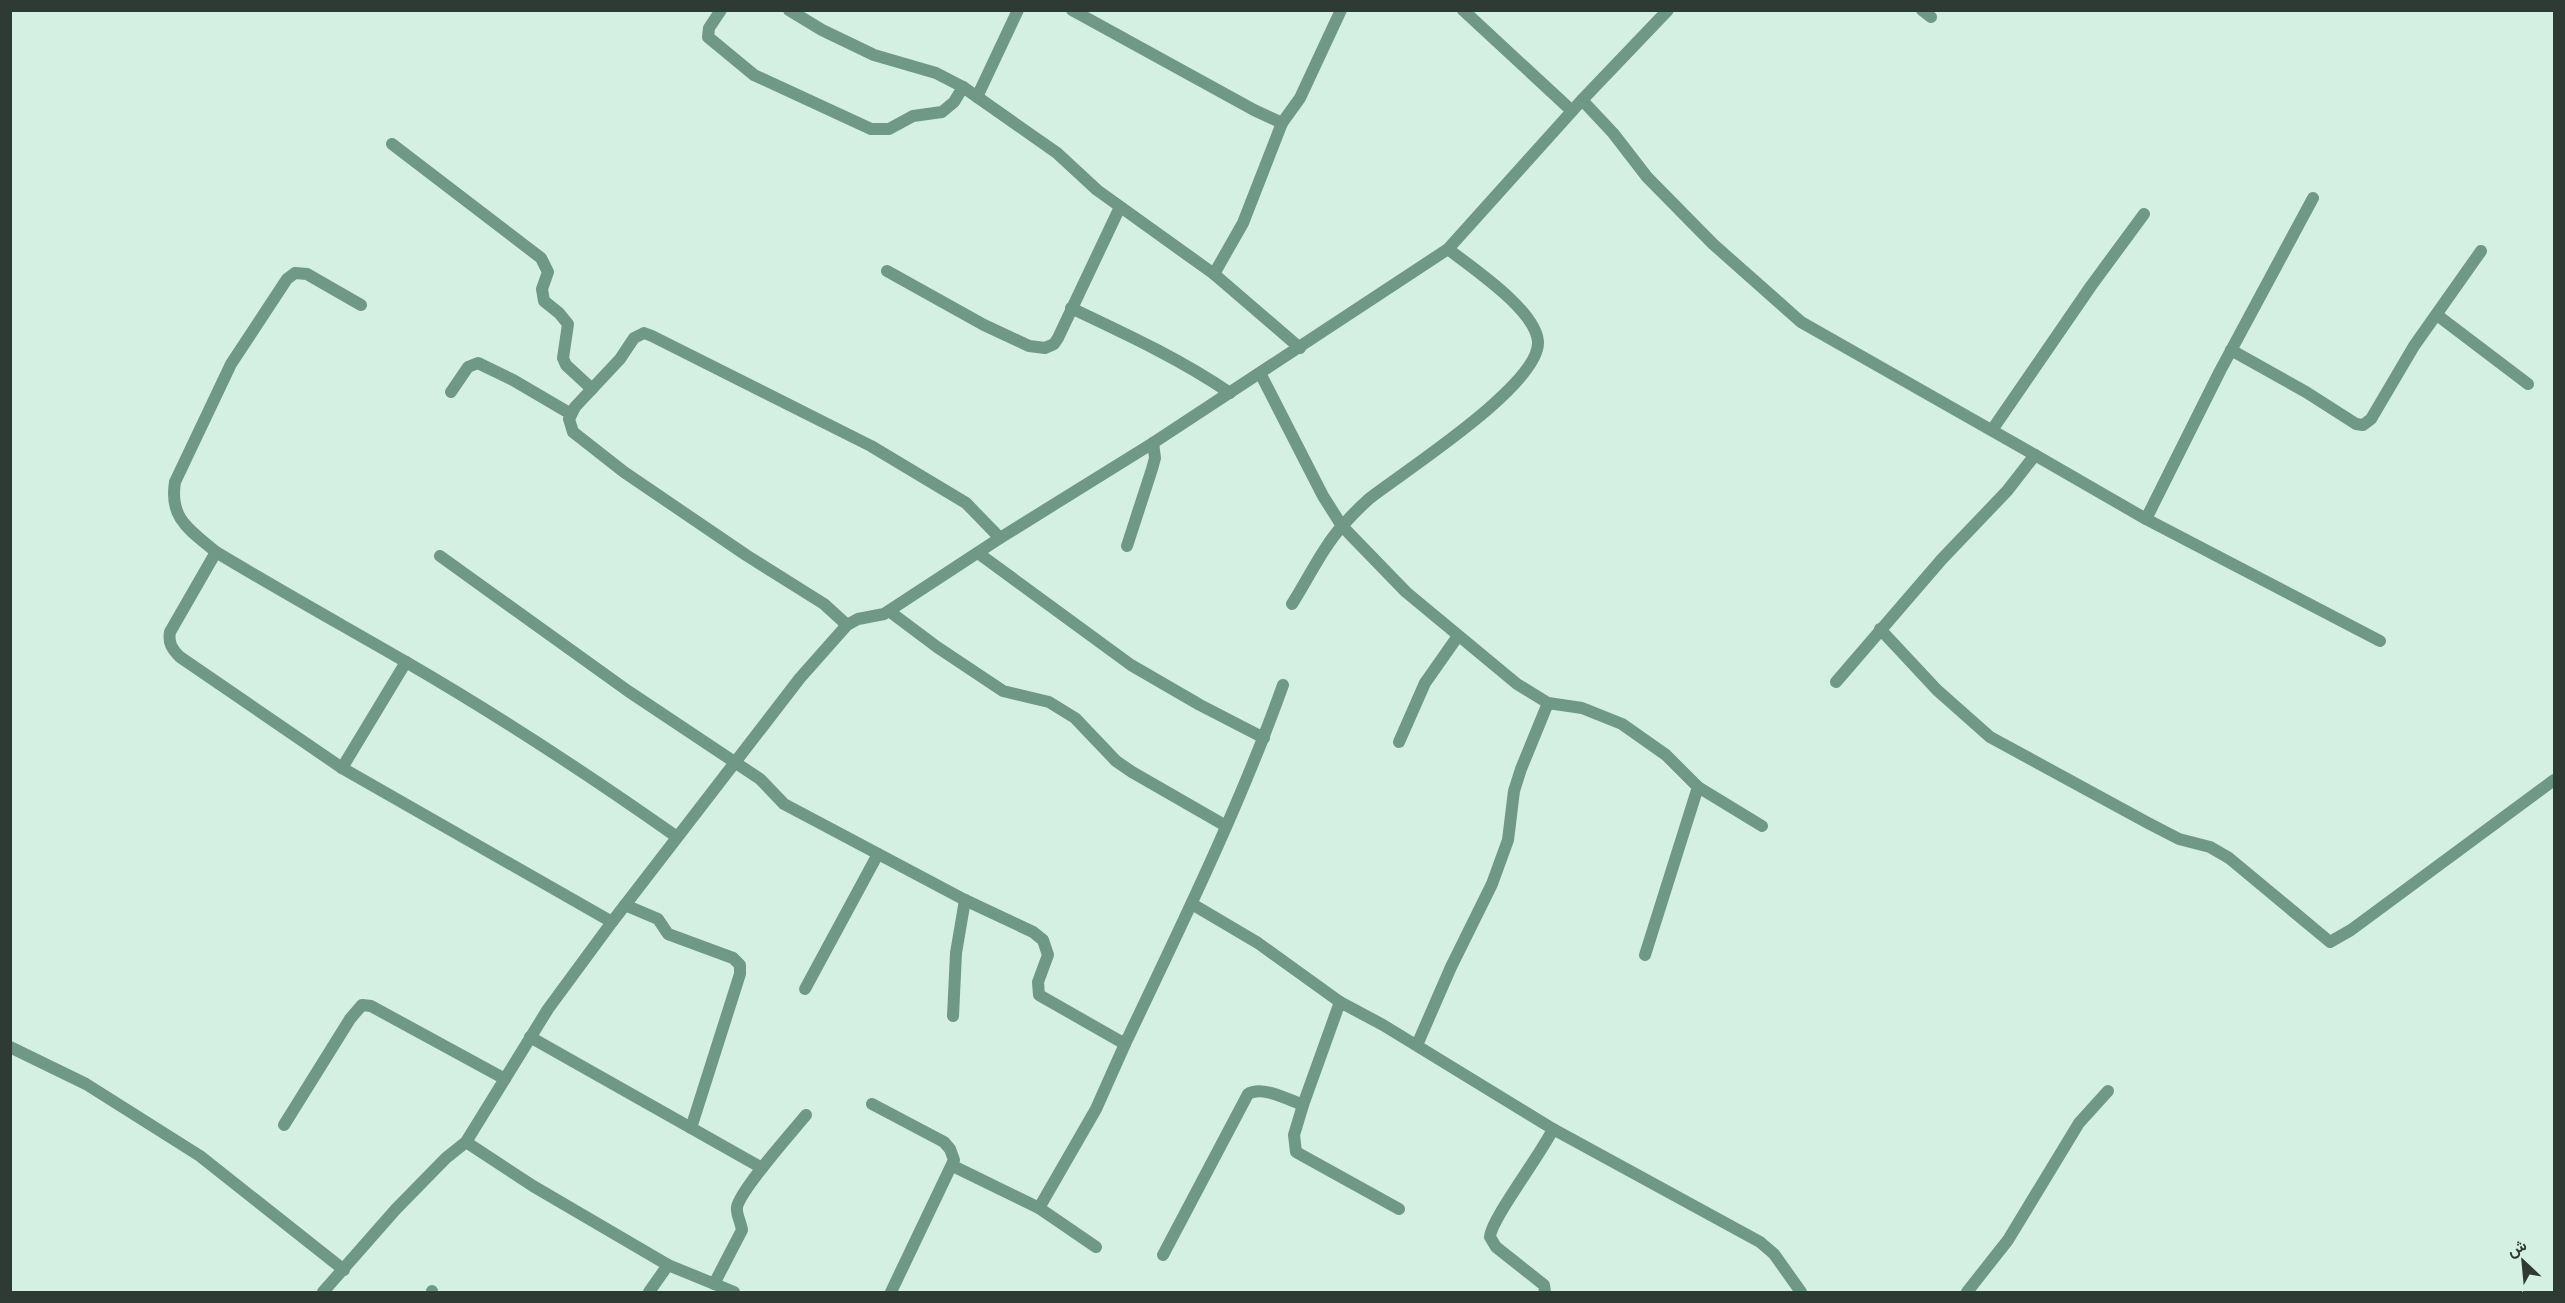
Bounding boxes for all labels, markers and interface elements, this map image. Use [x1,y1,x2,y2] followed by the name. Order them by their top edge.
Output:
[2493,1231,2553,1291] north arrow
[2505,1237,2529,1261] text: ش

